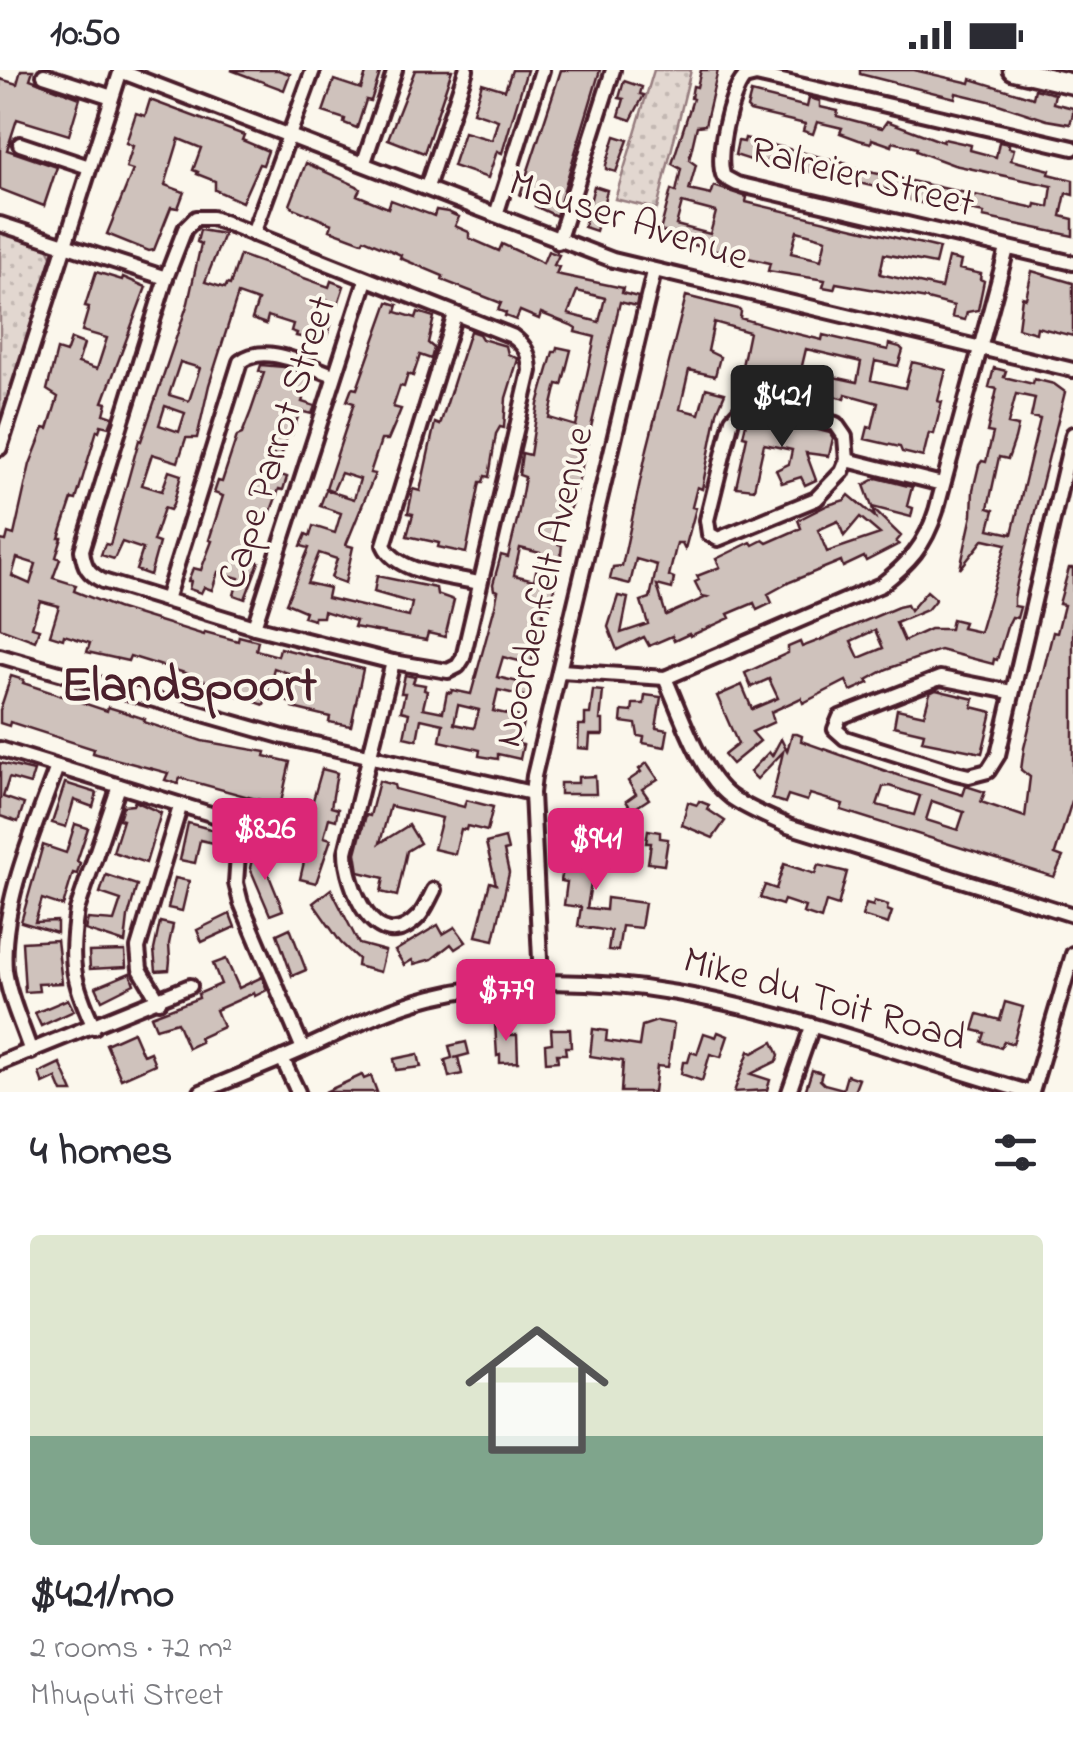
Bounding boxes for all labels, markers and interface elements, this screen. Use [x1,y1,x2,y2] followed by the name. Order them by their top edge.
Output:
[50,7,120,63] text: 10:50
[744,123,980,235] street label: Ralreier Street
[501,155,756,289] street label: Mauser Avenue
[204,289,354,597] street label: Cape Parrot Street
[723,365,841,450] pin: $421
[753,374,811,421] text: $421
[480,421,612,753] street label: Noordenfelt Avenue
[61,651,317,724] district label: Elandspoort
[206,798,324,883] pin: $826
[234,807,296,854] text: $826
[537,808,655,893] pin: $941
[570,817,622,864] text: $941
[676,932,972,1070] street label: Mike du Toit Road
[447,959,565,1044] pin: $779
[478,968,534,1015] text: $779
[30,1122,172,1183] text: 4 homes
[988,1125,1043,1180] icon: filters
[447,1300,627,1480] icon: home
[30,1565,174,1626] text: $421/mo
[30,1626,232,1673] text: 2 rooms · 72 m²
[30,1673,224,1720] text: Mhuputi Street

